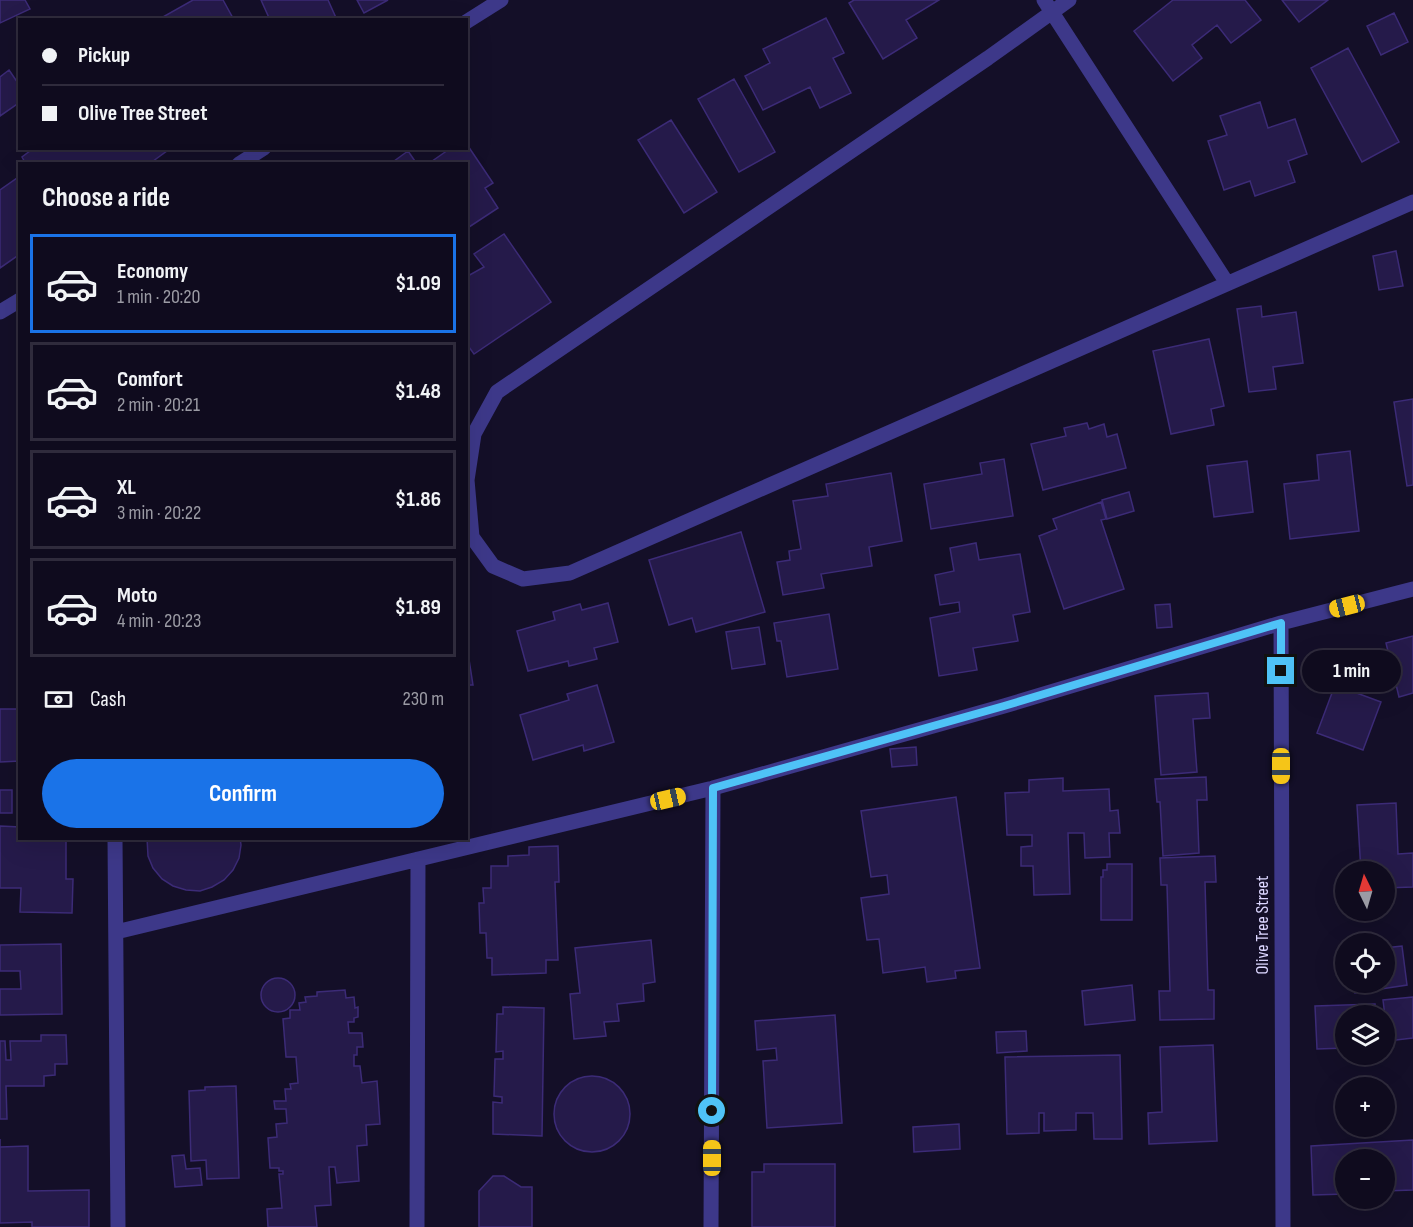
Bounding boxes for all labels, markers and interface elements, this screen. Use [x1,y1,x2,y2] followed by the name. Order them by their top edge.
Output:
[78,42,130,69] text: Pickup
[78,100,207,127] text: Olive Tree Street
[42,182,170,214] text: Choose a ride
[45,257,99,311] icon: car
[117,258,188,285] text: Economy
[395,270,441,297] text: $1.09
[117,285,201,309] text: 1 min · 20:20
[45,365,99,419] icon: car
[117,366,183,393] text: Comfort
[395,378,441,405] text: $1.48
[117,393,200,417] text: 2 min · 20:21
[45,473,99,527] icon: car
[117,474,136,501] text: XL
[395,486,441,513] text: $1.86
[117,501,201,525] text: 3 min · 20:22
[45,581,99,635] icon: car
[117,582,157,609] text: Moto
[1327,593,1367,619] car
[395,594,441,621] text: $1.89
[117,609,201,633] text: 4 min · 20:23
[1302,650,1401,692] callout: 1 min
[1267,657,1294,684] route end
[1333,659,1370,683] text: 1 min
[42,683,75,716] icon: cash
[90,686,126,713] text: Cash
[402,687,444,711] text: 230 m
[1272,748,1290,784] car
[42,759,444,828] button: Confirm
[648,786,688,812] car
[1335,861,1395,921] north arrow
[1335,861,1395,1209] map controls
[1252,875,1273,975] street label: Olive Tree Street
[1335,933,1395,993] button: locate
[1335,1005,1395,1065] button: layers
[1335,1077,1395,1137] button: +
[698,1097,725,1124] route start
[703,1140,721,1176] car
[1335,1149,1395,1209] button: −

